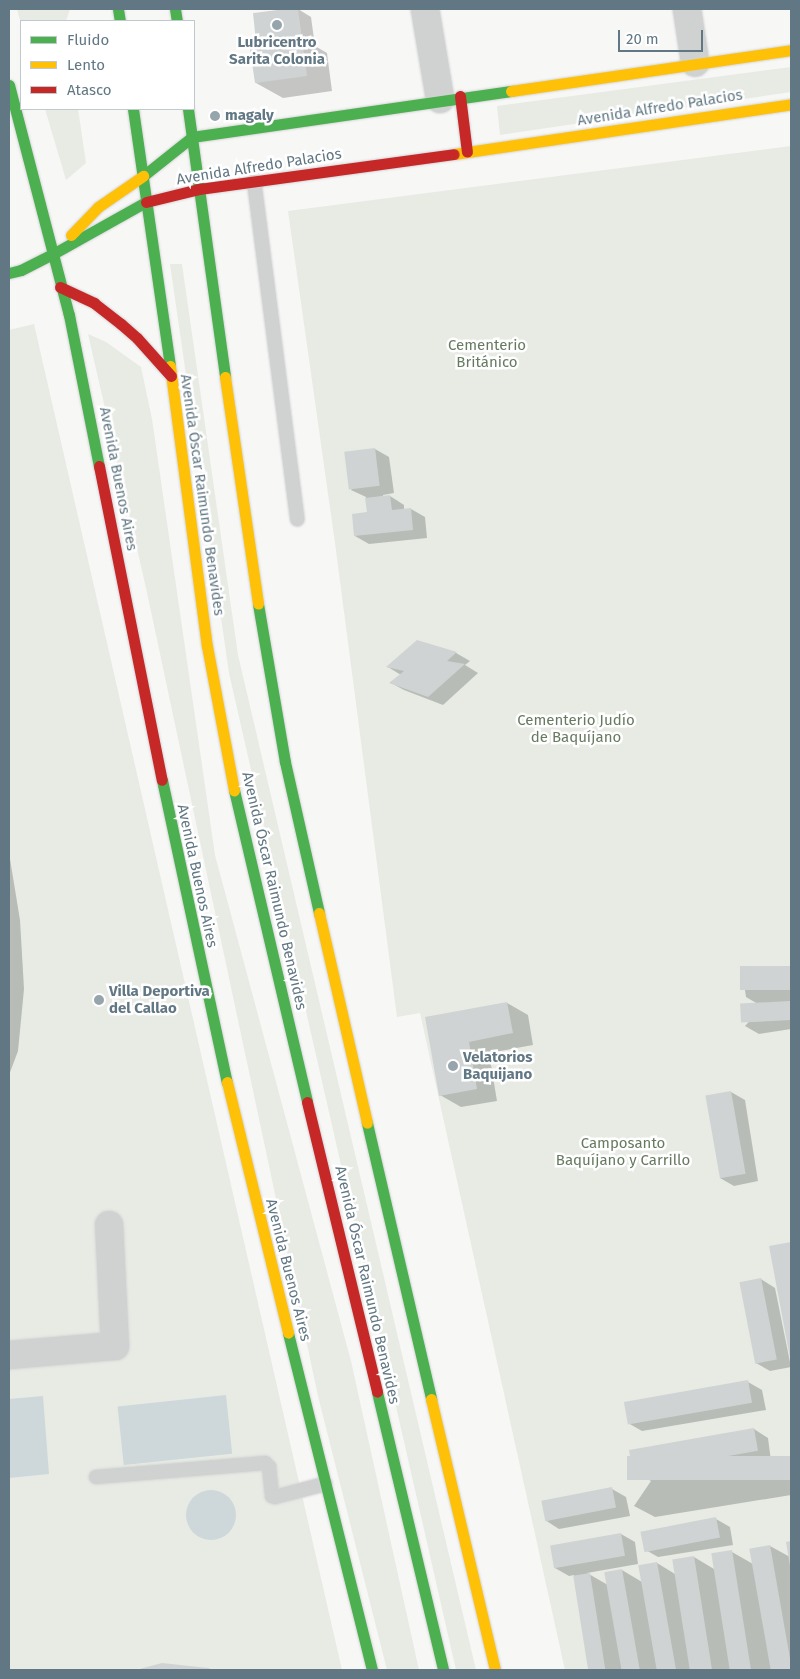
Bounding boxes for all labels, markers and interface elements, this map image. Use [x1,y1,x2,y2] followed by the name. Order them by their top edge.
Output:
[271,19,283,31] marker: Lubricentro Sarita Colonia
[20,20,195,110] legend
[620,20,705,52] scale bar
[626,30,659,48] text: 20 m
[67,31,109,49] text: Fluido
[229,33,325,68] place label: Lubricentro Sarita Colonia
[67,56,105,74] text: Lento
[67,81,112,99] text: Atasco
[576,86,744,130] street label: Avenida Alfredo Palacios
[225,107,274,125] place label: magaly
[209,110,221,122] marker: magaly
[175,145,343,189] street label: Avenida Alfredo Palacios
[448,336,526,371] park label: Cementerio Británico
[176,373,228,617] street label: Avenida Óscar Raimundo Benavides
[95,406,141,552] street label: Avenida Buenos Aires
[517,711,635,746] park label: Cementerio Judío de Baquíjano
[238,770,310,1012] street label: Avenida Óscar Raimundo Benavides
[173,803,221,949] street label: Avenida Buenos Aires
[109,982,210,1017] place label: Villa Deportiva del Callao
[93,994,105,1006] marker: Villa Deportiva del Callao
[463,1048,533,1083] place label: Velatorios Baquijano
[447,1060,459,1072] marker: Velatorios Baquijano
[556,1134,690,1169] park label: Camposanto Baquíjano y Carrillo
[331,1164,403,1406] street label: Avenida Óscar Raimundo Benavides
[262,1197,314,1343] street label: Avenida Buenos Aires

